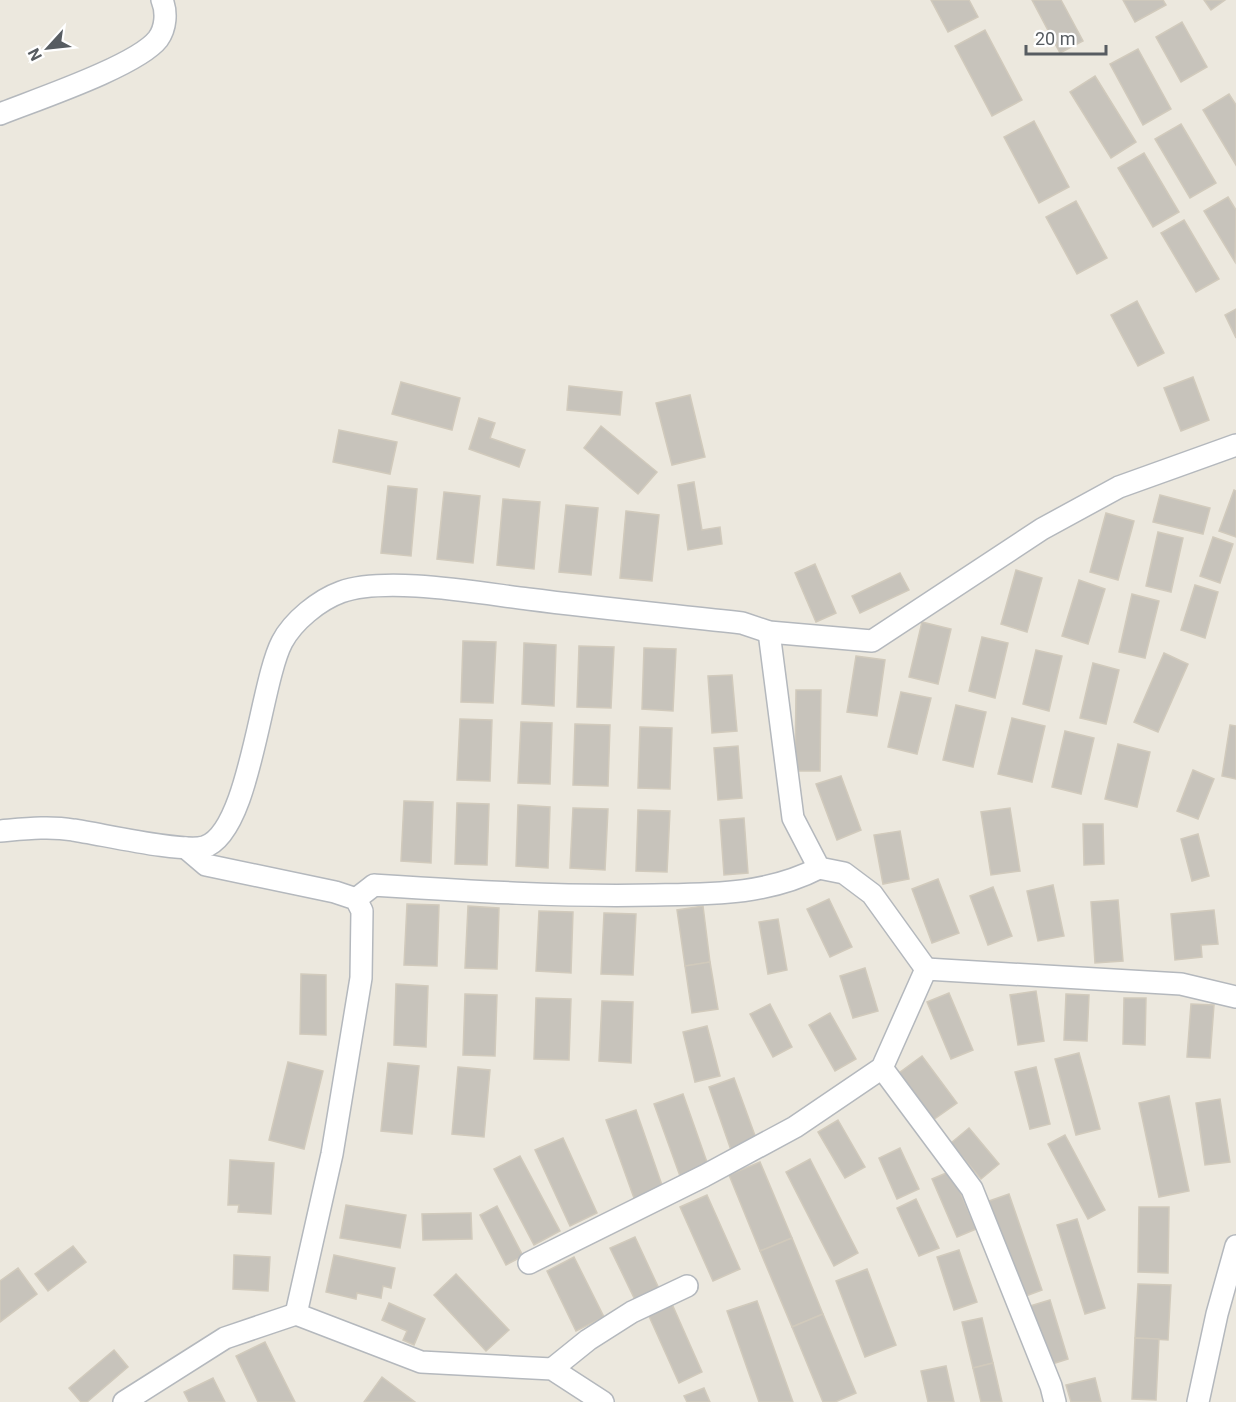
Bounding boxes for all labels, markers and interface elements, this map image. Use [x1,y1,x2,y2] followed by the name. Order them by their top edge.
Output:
[18,18,78,78] north arrow
[1026,18,1106,56] scale bar
[1035,28,1075,49] text: 20 m
[24,45,46,64] text: N

